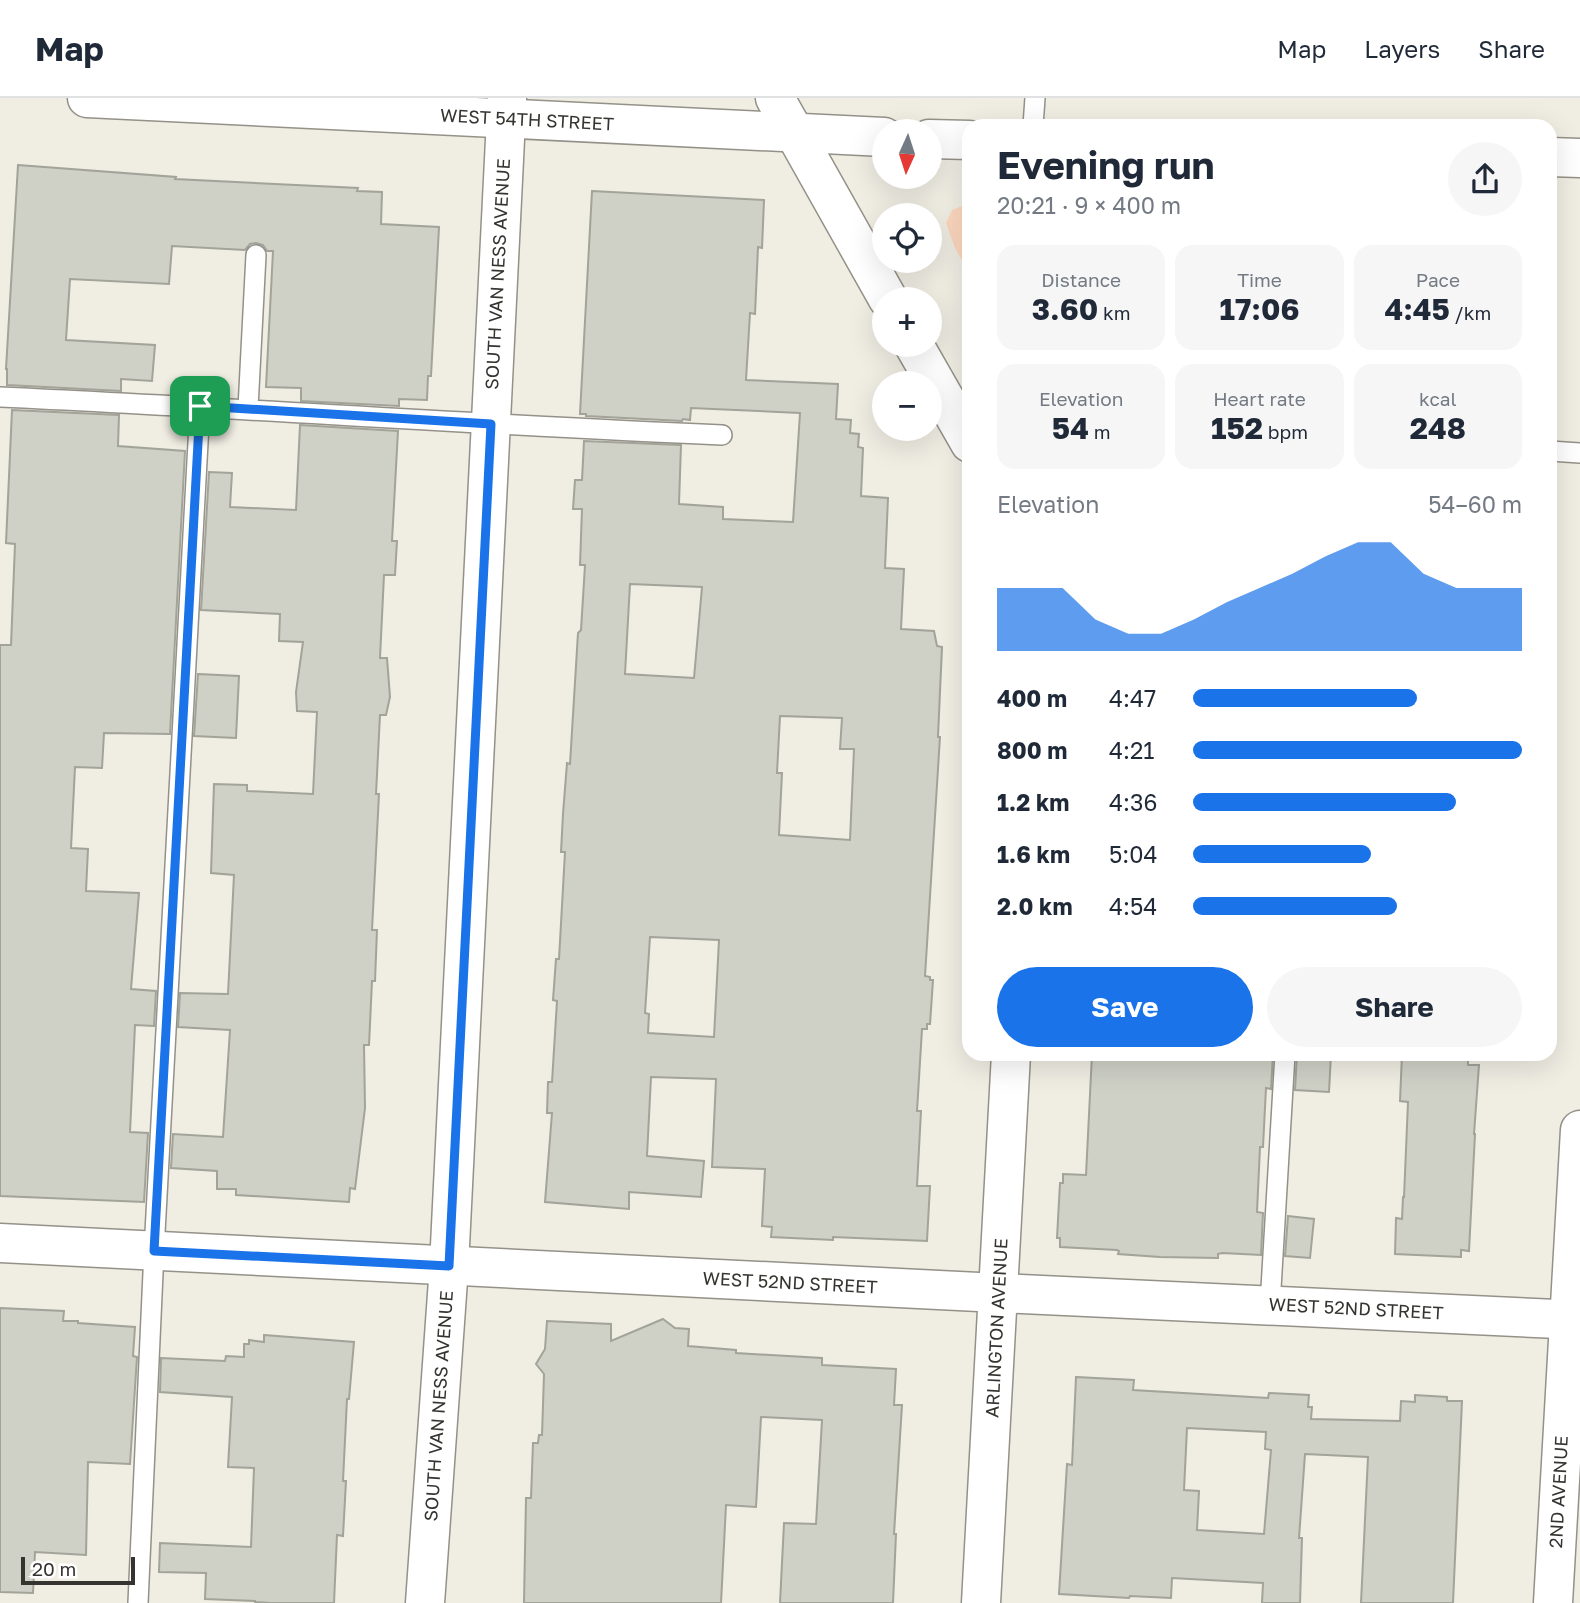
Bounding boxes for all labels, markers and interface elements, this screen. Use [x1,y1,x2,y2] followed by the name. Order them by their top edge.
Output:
[35,29,104,68] text: Map
[1277,34,1326,63] text: Map
[1364,34,1440,63] text: Layers
[1478,34,1545,63] text: Share
[440,103,615,135] street label: WEST 54TH STREET
[872,119,942,189] north arrow
[872,119,942,441] map controls
[997,142,1215,187] text: Evening run
[1448,142,1522,216] button: share
[480,158,514,390] street label: SOUTH VAN NESS AVENUE
[997,191,1181,219] text: 20:21 · 9 × 400 m
[872,203,942,273] button: locate
[1041,268,1121,291] text: Distance
[1237,268,1282,291] text: Time
[1416,268,1460,291] text: Pace
[872,287,942,357] button: +
[1032,291,1098,327] text: 3.60
[1220,291,1299,327] text: 17:06
[1384,291,1450,327] text: 4:45
[1098,301,1131,324] text: km
[1450,301,1491,324] text: /km
[872,371,942,441] button: −
[170,376,230,436] pin
[181,387,219,425] icon: arrive
[1039,387,1123,410] text: Elevation
[1213,387,1306,410] text: Heart rate
[1419,387,1457,410] text: kcal
[1052,410,1089,446] text: 54
[1211,410,1263,446] text: 152
[1410,410,1466,446] text: 248
[1089,420,1110,443] text: m
[1263,420,1308,443] text: bpm
[997,490,1099,518] text: Elevation
[1428,490,1522,518] text: 54–60 m
[997,684,1067,712] text: 400 m
[1109,684,1156,712] text: 4:47
[997,736,1068,764] text: 800 m
[1109,736,1154,764] text: 4:21
[997,788,1069,816] text: 1.2 km
[1109,788,1157,816] text: 4:36
[997,840,1070,868] text: 1.6 km
[1109,840,1158,868] text: 5:04
[997,892,1073,920] text: 2.0 km
[1109,892,1157,920] text: 4:54
[997,967,1253,1047] button: Save
[1267,967,1522,1047] button: Share
[980,1238,1012,1418] street label: ARLINGTON AVENUE
[702,1266,878,1298] street label: WEST 52ND STREET
[419,1290,457,1522] street label: SOUTH VAN NESS AVENUE
[1268,1292,1444,1324] street label: WEST 52ND STREET
[1544,1435,1572,1549] street label: 2ND AVENUE
[21,1554,135,1586] scale bar
[32,1557,76,1580] text: 20 m

